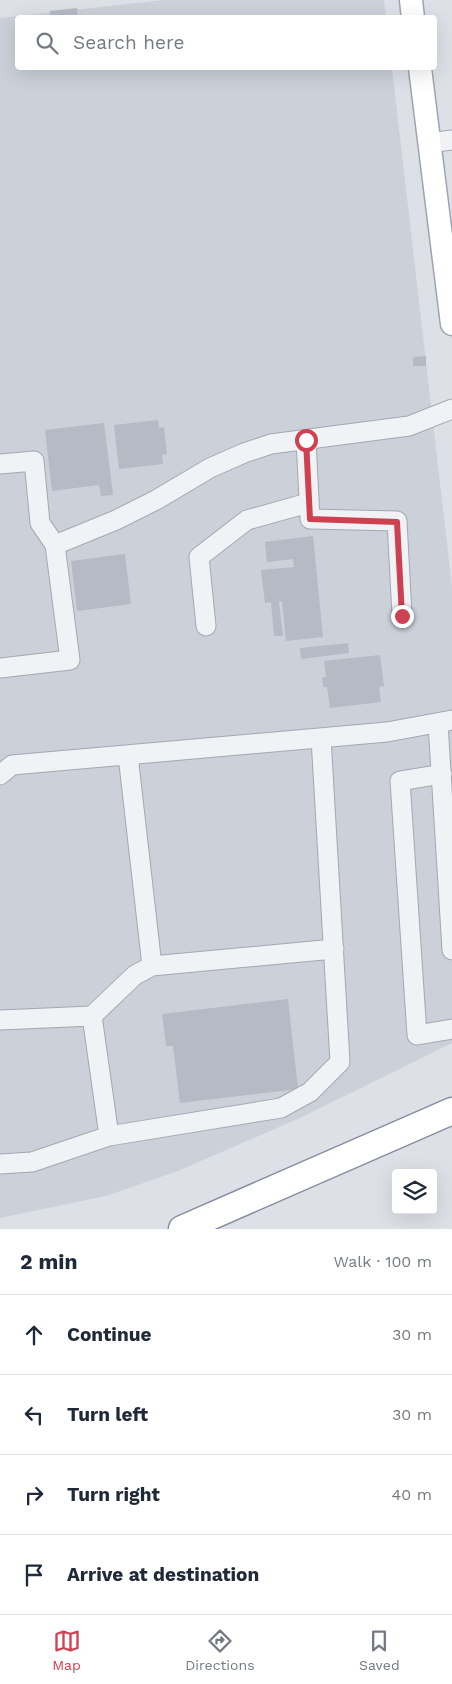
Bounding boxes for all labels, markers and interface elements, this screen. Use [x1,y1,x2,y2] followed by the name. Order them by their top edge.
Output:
[15,15,437,70] search box
[33,29,61,57] icon: search
[73,31,184,54] text: Search here
[295,429,318,452] route start
[391,605,414,628] route end
[392,1169,437,1214] map controls
[392,1169,437,1214] button: layers
[20,1249,77,1274] text: 2 min
[334,1252,432,1271] text: Walk · 100 m
[20,1321,48,1349] icon: ahead
[67,1323,151,1346] text: Continue
[392,1325,432,1344] text: 30 m
[20,1401,48,1429] icon: left
[67,1403,148,1426] text: Turn left
[392,1405,432,1424] text: 30 m
[20,1481,48,1509] icon: right
[67,1483,160,1506] text: Turn right
[392,1485,432,1504] text: 40 m
[20,1561,48,1589] icon: arrive
[67,1563,259,1586] text: Arrive at destination
[52,1627,81,1673] tab: Map
[185,1627,255,1673] tab: Directions
[359,1627,400,1673] tab: Saved

